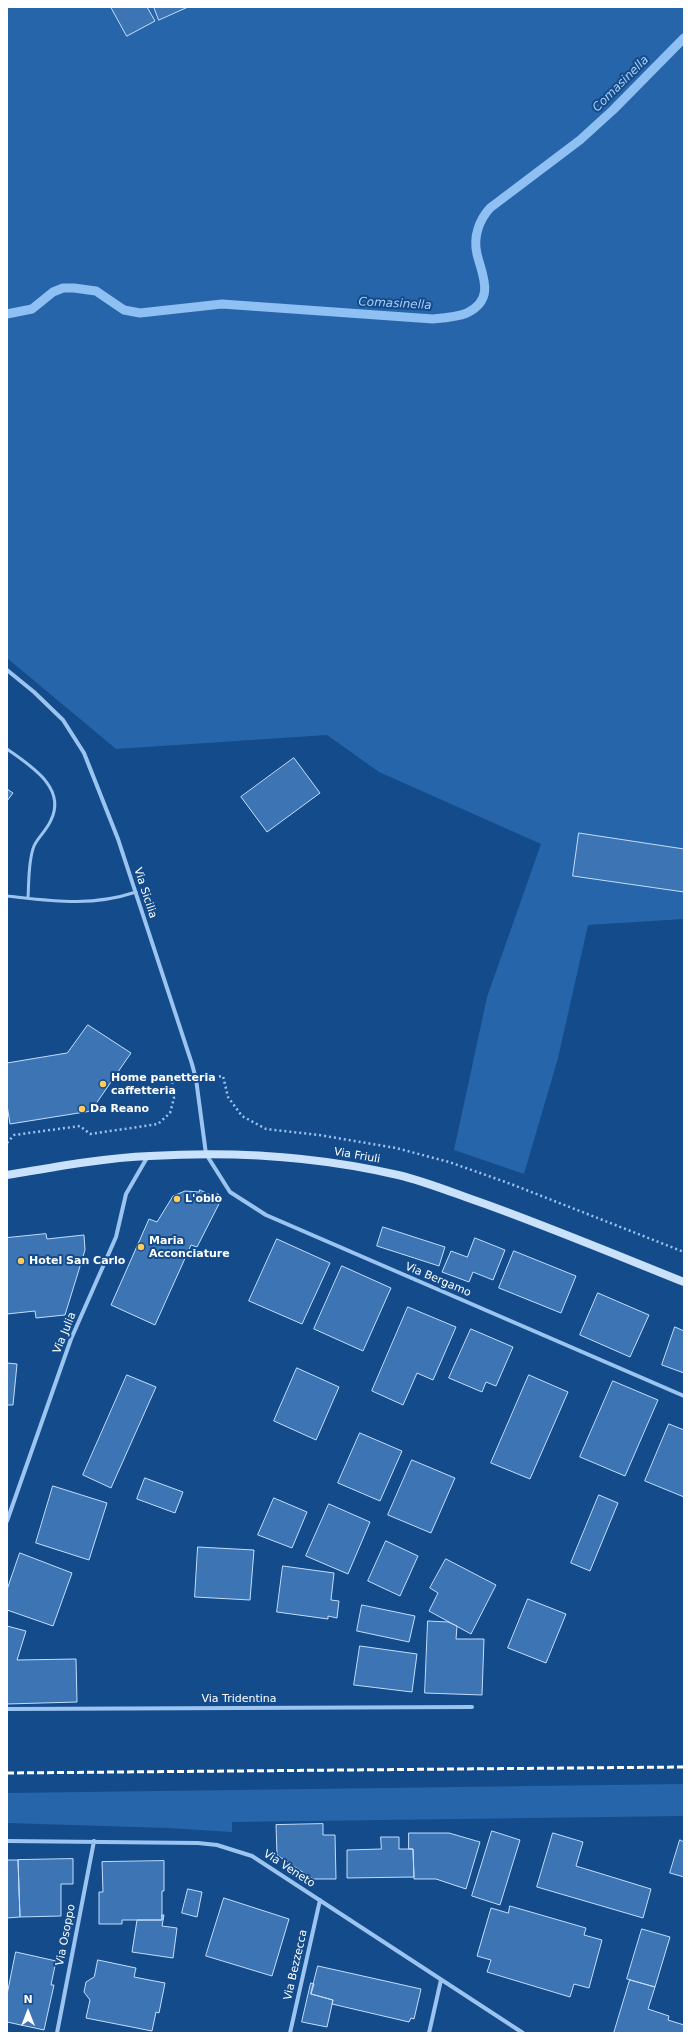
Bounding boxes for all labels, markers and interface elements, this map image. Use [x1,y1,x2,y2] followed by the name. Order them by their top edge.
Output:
[590,53,652,115] water label: Comasinella
[358,295,432,313] water label: Comasinella
[131,866,159,920] street label: Via Sicilia
[111,1071,216,1097] place label: Home panetteria caffetteria
[98,1079,108,1089] marker: Home panetteria caffetteria
[90,1102,149,1116] place label: Da Reano
[77,1104,87,1114] marker: Da Reano
[333,1145,381,1167] street label: Via Friuli
[185,1192,222,1206] place label: L'oblò
[172,1194,182,1204] marker: L'oblò
[149,1234,230,1260] place label: Maria Acconciature
[136,1242,146,1252] marker: Maria Acconciature
[29,1254,125,1268] place label: Hotel San Carlo
[16,1256,26,1266] marker: Hotel San Carlo
[403,1260,473,1300] street label: Via Bergamo
[51,1310,79,1356] street label: Via Julia
[201,1692,277,1706] street label: Via Tridentina
[261,1847,317,1891] street label: Via Veneto
[54,1903,78,1967] street label: Via Osoppo
[281,1928,311,2002] street label: Via Bezzecca
[8,1992,48,2032] north arrow
[23,1993,33,2006] text: N

